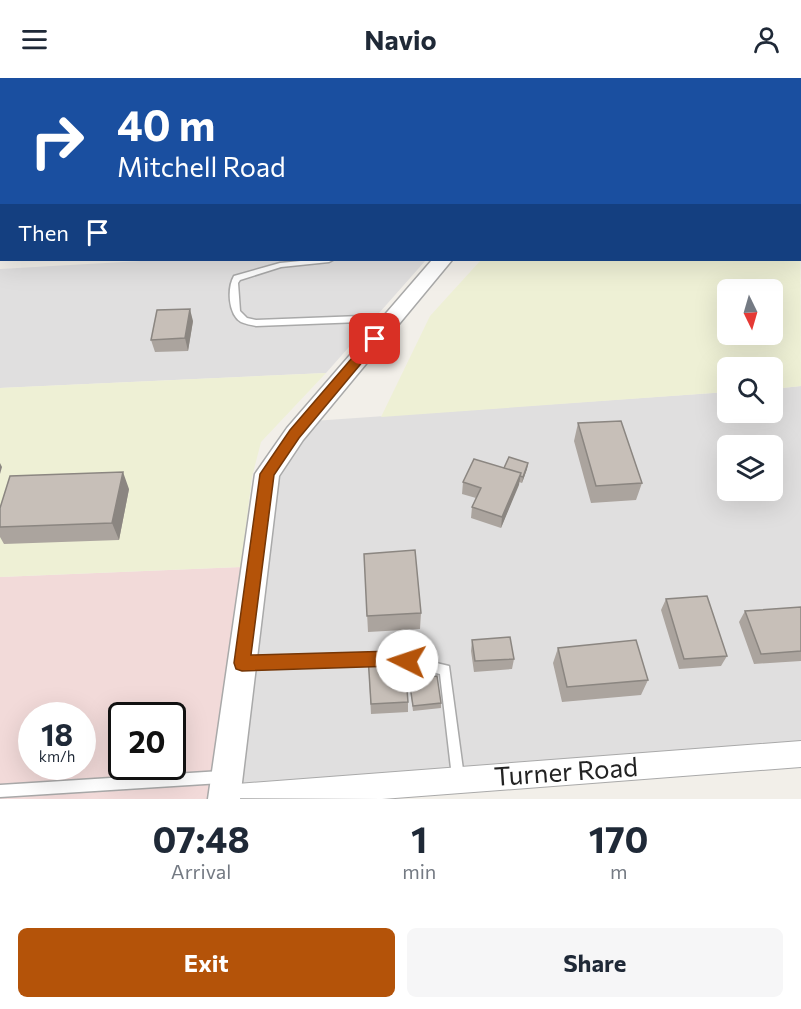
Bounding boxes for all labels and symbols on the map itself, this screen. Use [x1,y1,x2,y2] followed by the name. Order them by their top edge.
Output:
[717,279,783,345] north arrow
[349,313,400,364] pin
[375,629,439,693] position arrow
[108,702,186,780] speed limit sign: 20
[493,750,639,791] street label: Turner Road

